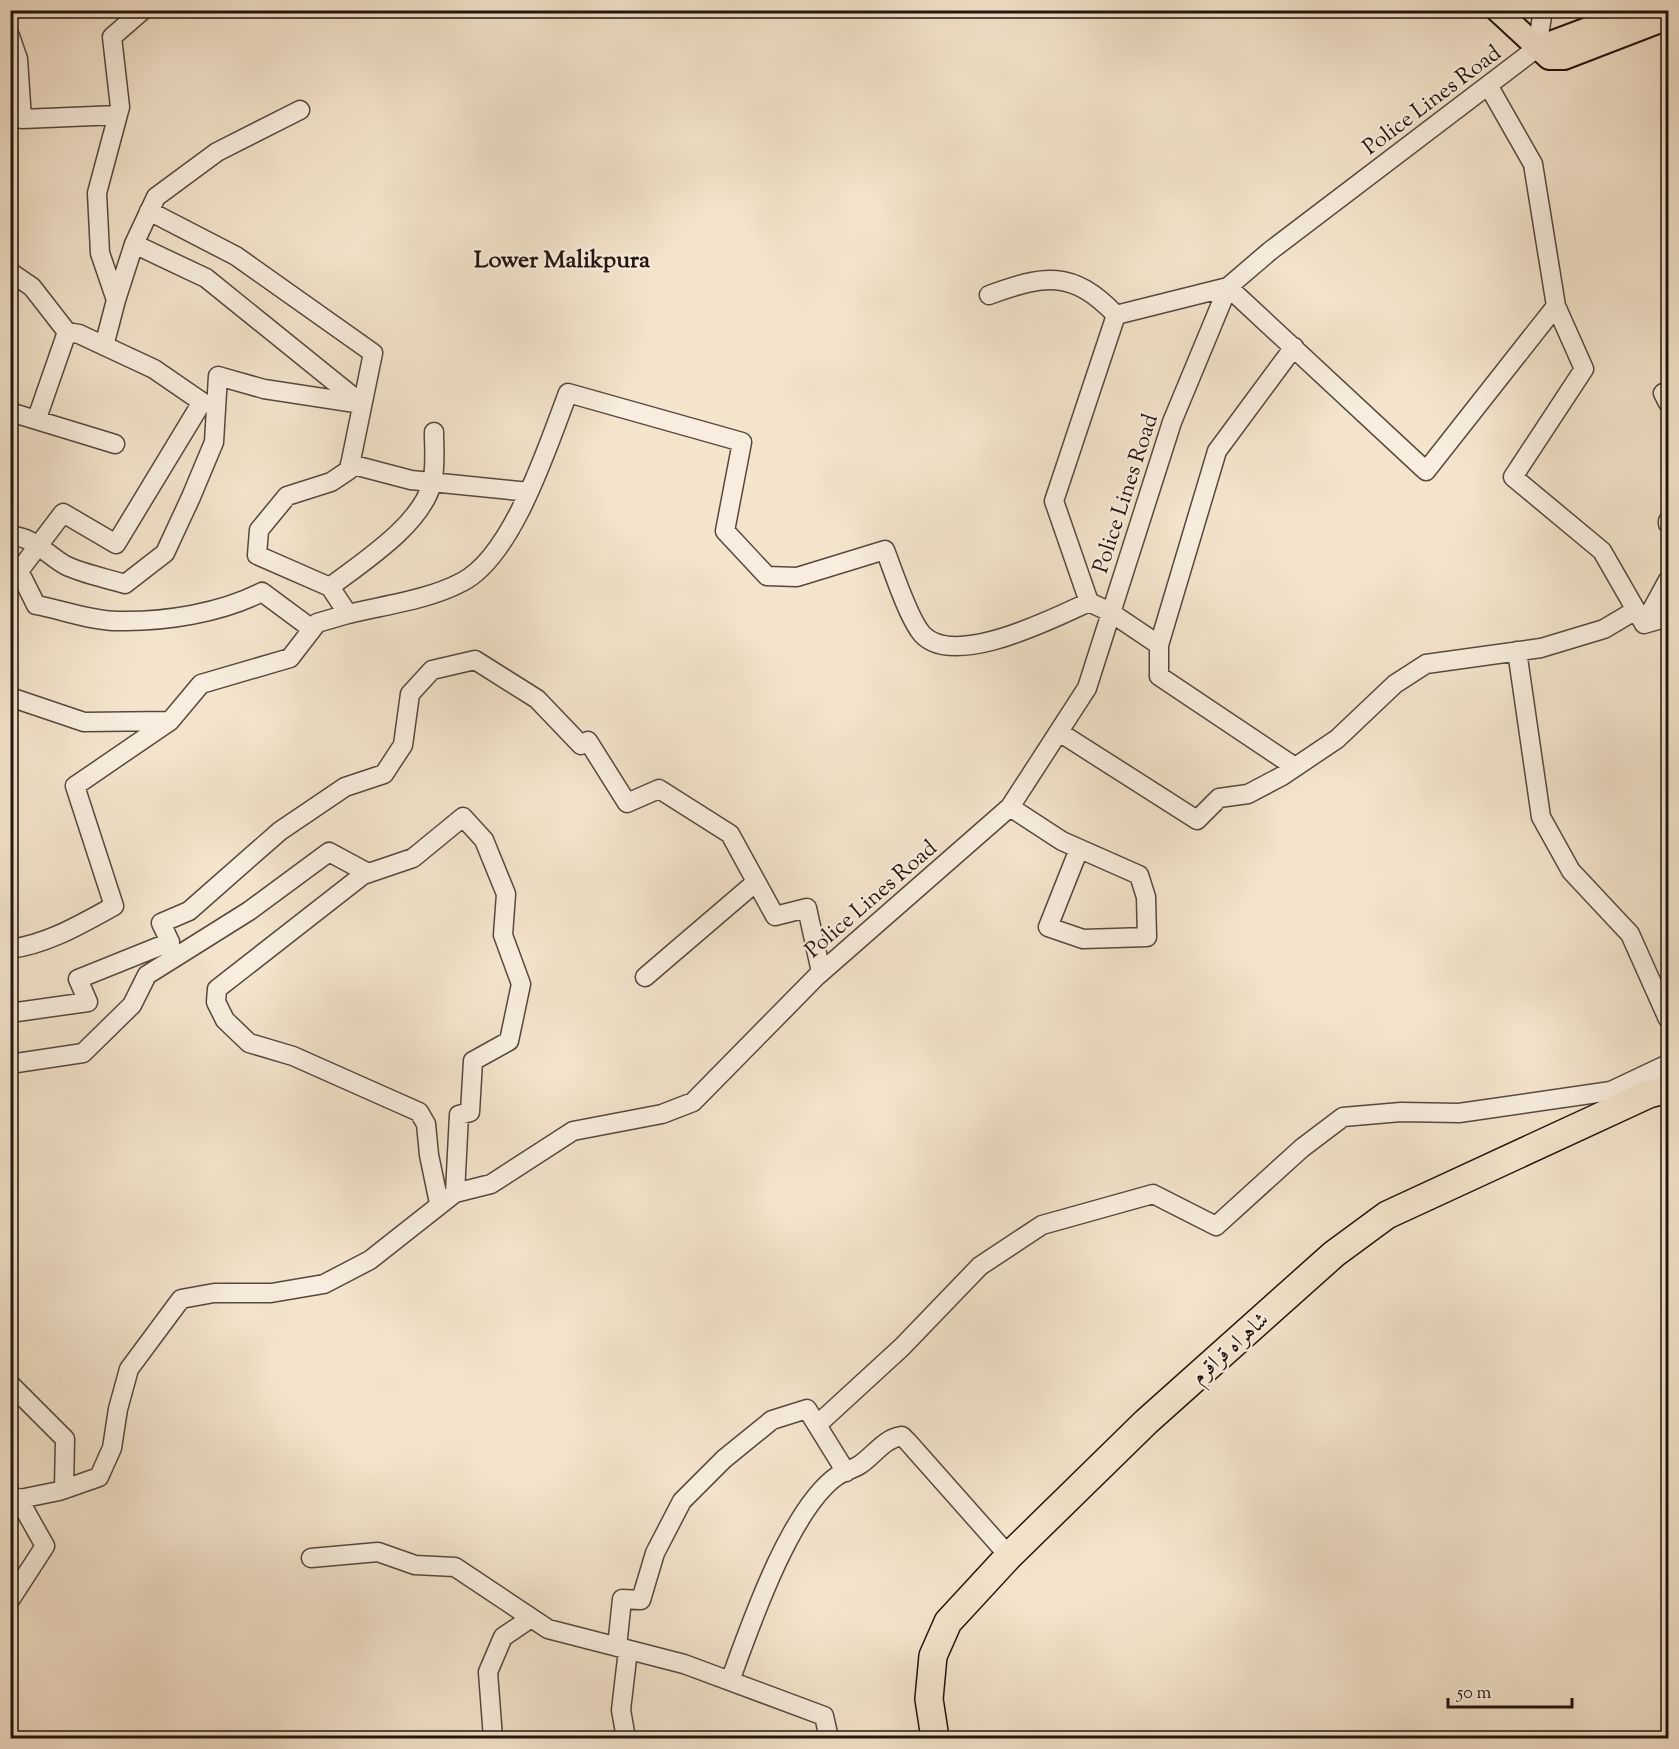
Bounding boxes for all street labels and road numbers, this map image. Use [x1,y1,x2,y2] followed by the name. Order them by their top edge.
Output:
[1357,39,1509,164] street label: Police Lines Road
[1086,410,1168,578] street label: Police Lines Road
[799,834,945,967] street label: Police Lines Road
[1185,1305,1278,1394] street label: شاہراہ قراقرم

